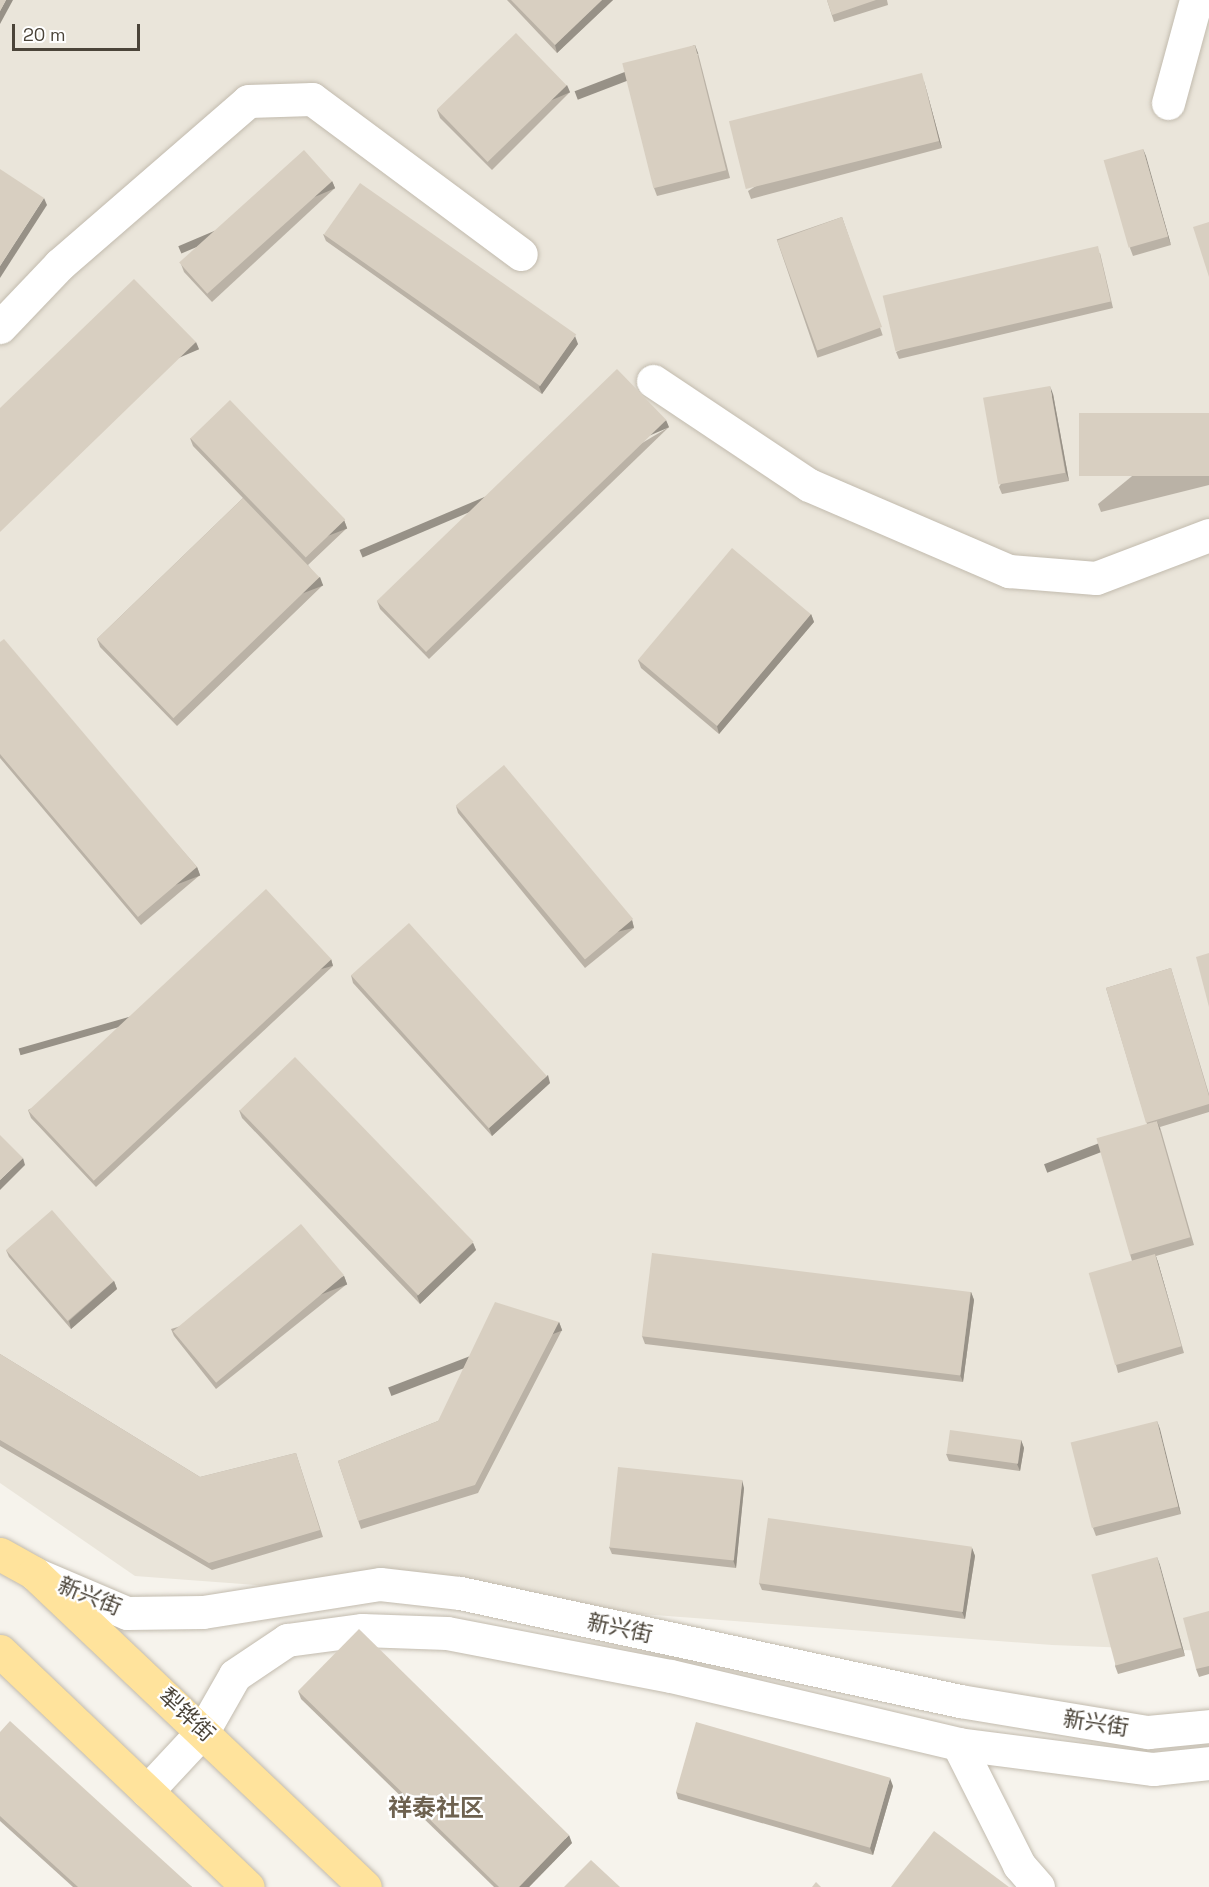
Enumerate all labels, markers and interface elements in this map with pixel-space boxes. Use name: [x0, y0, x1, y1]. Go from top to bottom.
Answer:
scale bar: [15, 12, 142, 50]
text: 20 m: [23, 23, 66, 46]
street label: 新兴街: [54, 1571, 126, 1621]
street label: 新兴街: [585, 1608, 655, 1648]
street label: 犁铧街: [154, 1683, 220, 1747]
street label: 新兴街: [1061, 1705, 1131, 1741]
district label: 祥泰社区: [388, 1794, 484, 1822]

